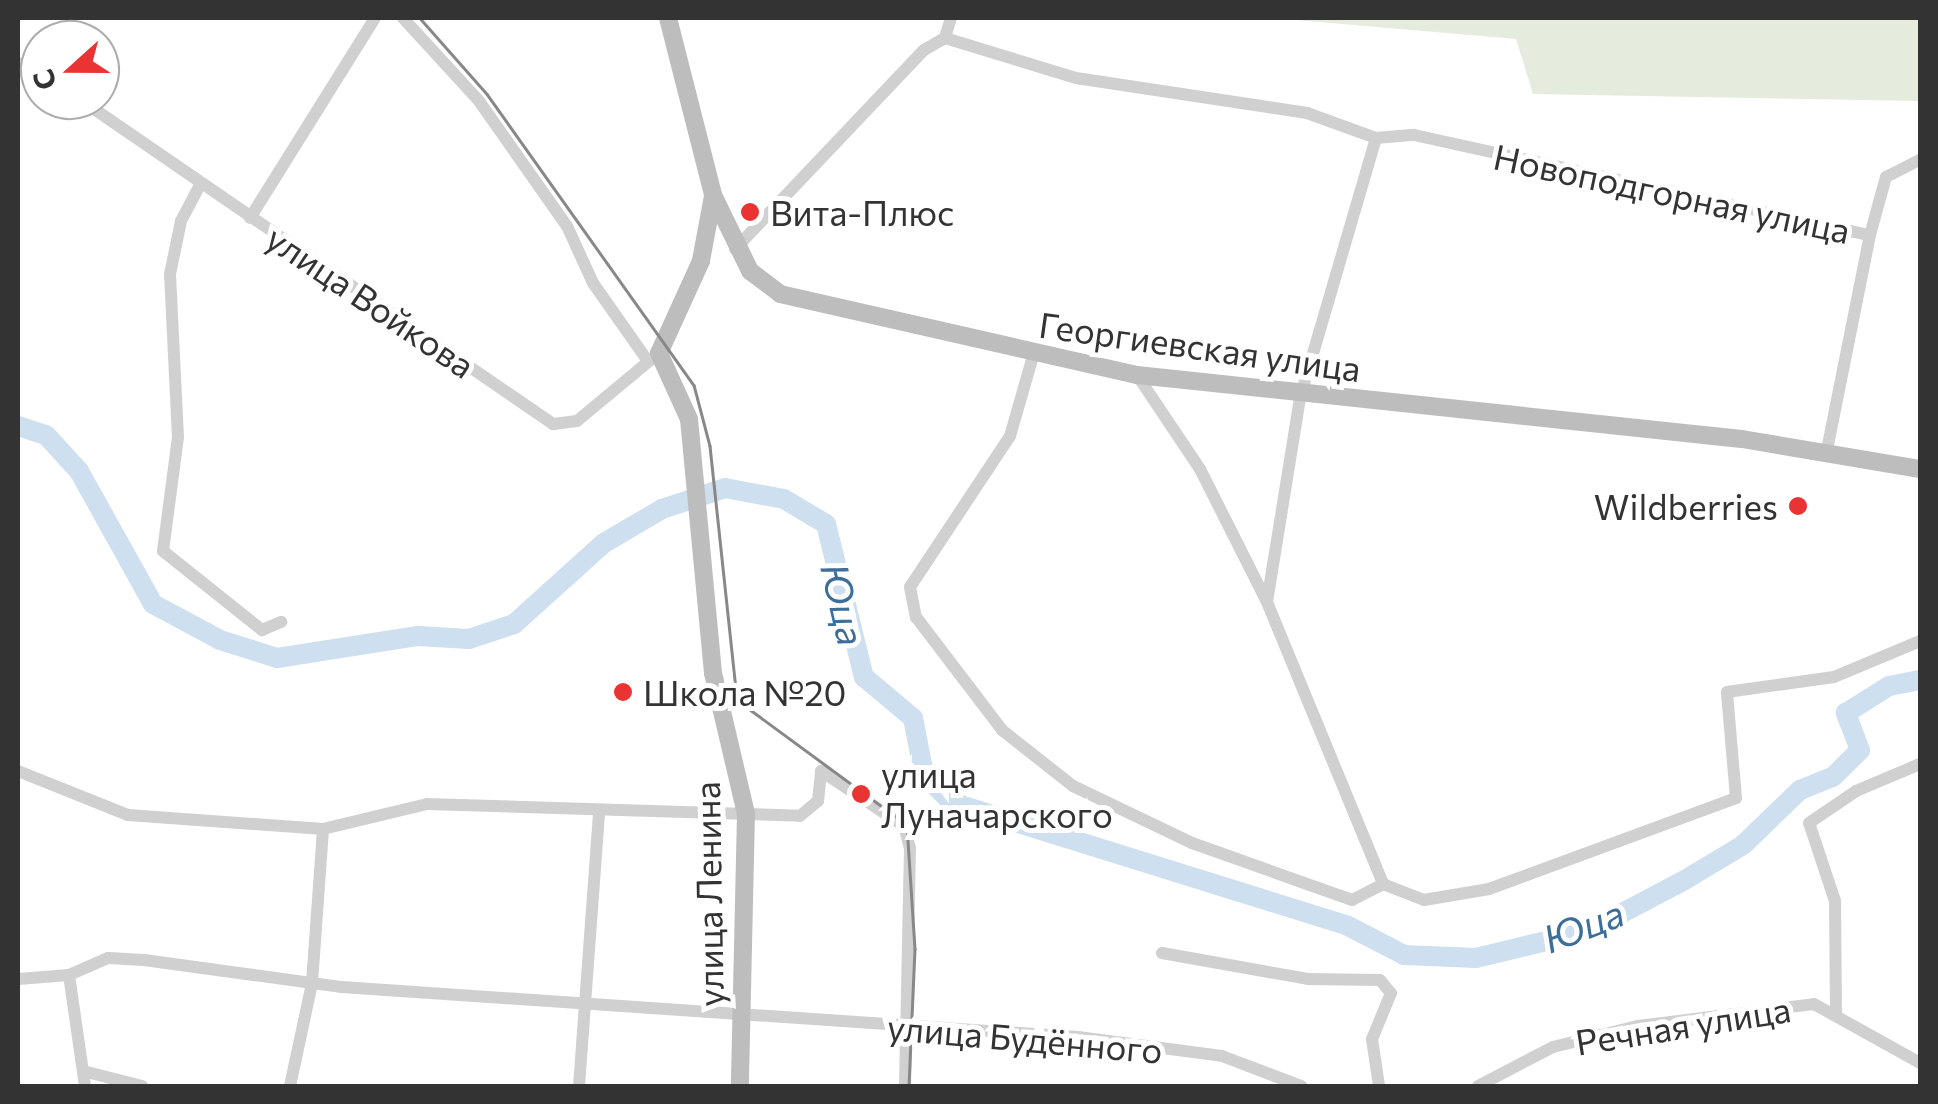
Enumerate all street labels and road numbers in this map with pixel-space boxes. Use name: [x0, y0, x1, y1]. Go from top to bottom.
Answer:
street label: Новоподгорная улица: [1490, 135, 1854, 251]
street label: улица Войкова: [259, 216, 483, 386]
street label: Георгиевская улица: [1036, 303, 1364, 389]
street label: улица Ленина: [685, 781, 731, 1007]
street label: Речная улица: [1572, 987, 1794, 1063]
street label: улица Будённого: [886, 1005, 1164, 1071]

